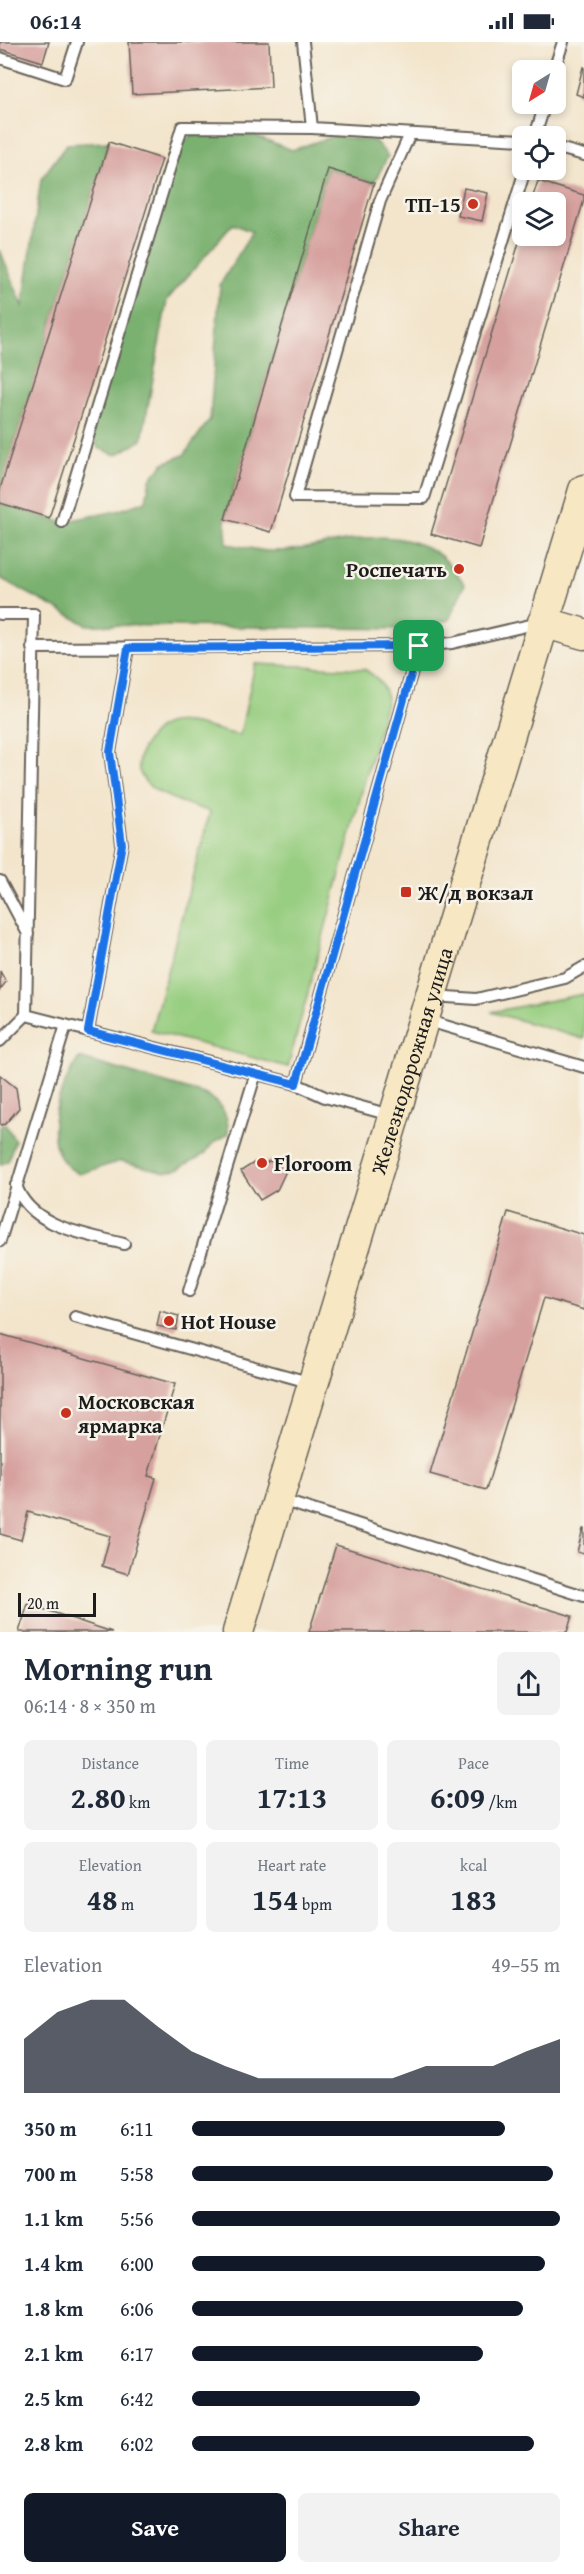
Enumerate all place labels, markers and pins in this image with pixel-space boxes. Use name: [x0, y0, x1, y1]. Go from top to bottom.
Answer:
place label: ТП-15: [405, 189, 461, 220]
marker: ТП-15: [466, 197, 480, 211]
place label: Роспечать: [346, 554, 447, 585]
marker: Роспечать: [452, 562, 466, 576]
pin: [393, 620, 444, 671]
place label: Ж/д вокзал: [417, 877, 533, 908]
marker: Ж/д вокзал: [399, 885, 413, 899]
place label: Floroom: [274, 1148, 352, 1179]
marker: Floroom: [255, 1156, 269, 1170]
place label: Hot House: [181, 1306, 276, 1337]
marker: Hot House: [162, 1314, 176, 1328]
place label: Московская ярмарка: [77, 1386, 195, 1441]
marker: Московская ярмарка: [59, 1406, 73, 1420]

